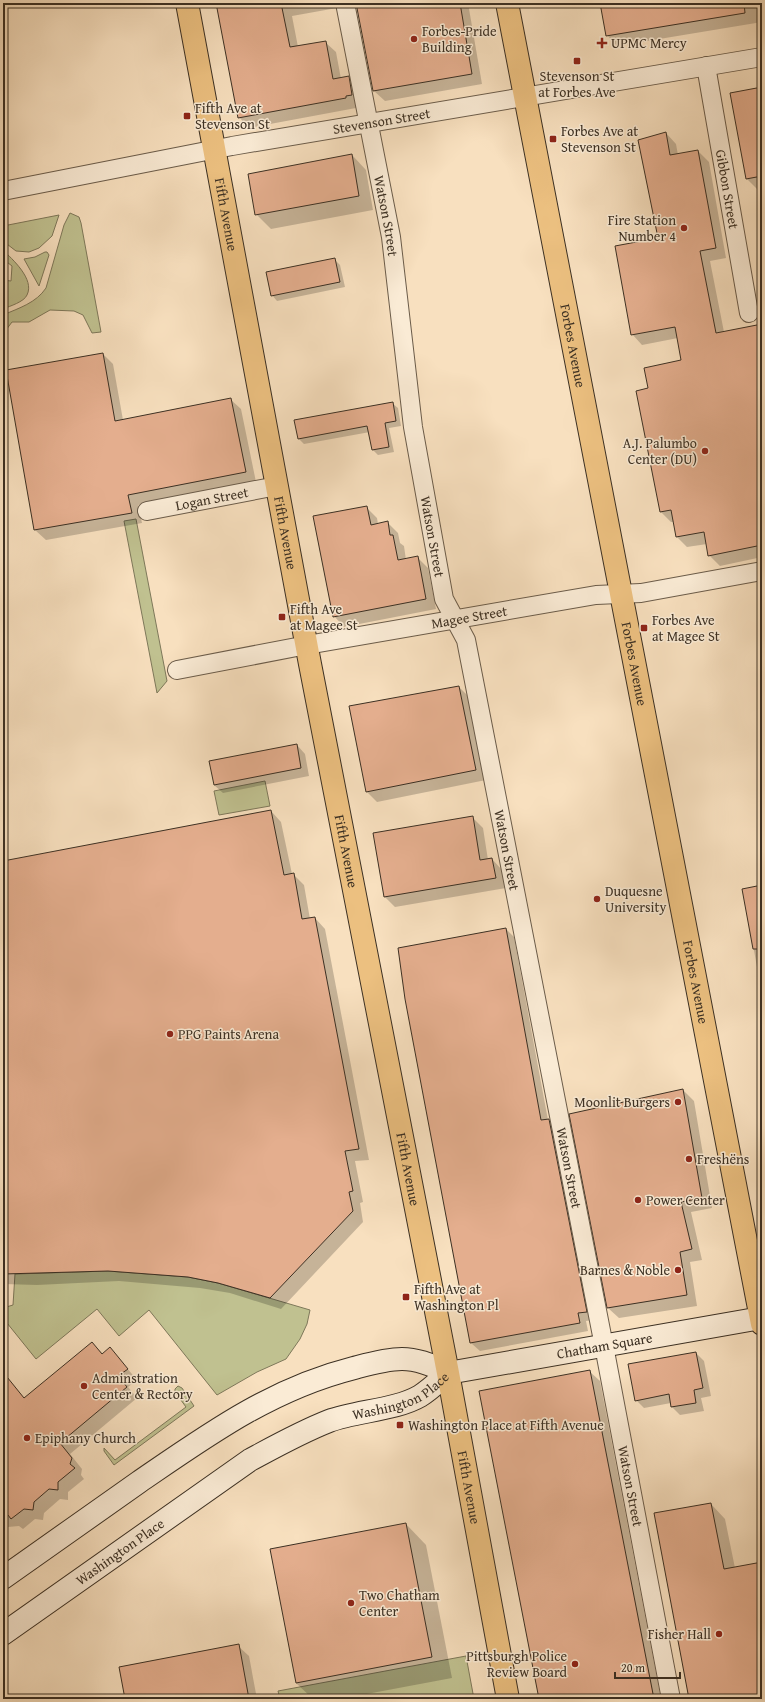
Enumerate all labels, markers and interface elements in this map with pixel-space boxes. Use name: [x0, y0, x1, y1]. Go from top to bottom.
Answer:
place label: Forbes-Pride Building: [422, 21, 497, 57]
place label: UPMC Mercy: [611, 33, 687, 53]
marker: Forbes-Pride Building: [409, 34, 419, 44]
marker: UPMC Mercy: [596, 37, 608, 49]
marker: Stevenson St at Forbes Ave: [572, 56, 582, 66]
place label: Stevenson St at Forbes Ave: [538, 66, 616, 102]
place label: Fifth Ave at Stevenson St: [195, 98, 270, 134]
street label: Stevenson Street: [331, 103, 432, 139]
marker: Fifth Ave at Stevenson St: [182, 111, 192, 121]
place label: Forbes Ave at Stevenson St: [561, 121, 638, 157]
marker: Forbes Ave at Stevenson St: [548, 134, 558, 144]
street label: Gibbon Street: [711, 148, 744, 230]
street label: Watson Street: [369, 174, 403, 258]
street label: Fifth Avenue: [210, 176, 243, 253]
place label: Fire Station Number 4: [608, 210, 676, 246]
marker: Fire Station Number 4: [679, 223, 689, 233]
street label: Forbes Avenue: [555, 302, 591, 390]
place label: A.J. Palumbo Center (DU): [623, 433, 697, 469]
marker: A.J. Palumbo Center (DU): [700, 446, 710, 456]
street label: Logan Street: [174, 482, 250, 515]
street label: Watson Street: [416, 494, 450, 579]
street label: Fifth Avenue: [269, 495, 302, 572]
place label: Fifth Ave at Magee St: [290, 599, 358, 635]
street label: Magee Street: [430, 601, 509, 633]
place label: Forbes Ave at Magee St: [652, 610, 720, 646]
marker: Fifth Ave at Magee St: [277, 612, 287, 622]
street label: Forbes Avenue: [617, 620, 652, 708]
marker: Forbes Ave at Magee St: [639, 623, 649, 633]
street label: Watson Street: [489, 808, 525, 892]
street label: Fifth Avenue: [330, 813, 363, 890]
place label: Duquesne University: [605, 881, 666, 917]
marker: Duquesne University: [592, 894, 602, 904]
street label: Forbes Avenue: [678, 938, 714, 1026]
place label: PPG Paints Arena: [178, 1024, 279, 1044]
marker: PPG Paints Arena: [165, 1029, 175, 1039]
place label: Moonlit Burgers: [574, 1092, 670, 1112]
marker: Moonlit Burgers: [673, 1097, 683, 1107]
street label: Watson Street: [552, 1126, 587, 1210]
street label: Fifth Avenue: [391, 1131, 425, 1208]
place label: Freshëns: [697, 1149, 749, 1169]
marker: Freshëns: [684, 1154, 694, 1164]
place label: Power Center: [646, 1190, 725, 1210]
marker: Power Center: [633, 1195, 643, 1205]
place label: Barnes & Noble: [580, 1260, 670, 1280]
marker: Barnes & Noble: [673, 1265, 683, 1275]
place label: Fifth Ave at Washington Pl: [414, 1279, 499, 1315]
marker: Fifth Ave at Washington Pl: [401, 1292, 411, 1302]
street label: Chatham Square: [555, 1327, 654, 1364]
street label: Washington Place: [351, 1367, 453, 1424]
place label: Adminstration Center & Rectory: [92, 1368, 193, 1404]
marker: Adminstration Center & Rectory: [79, 1381, 89, 1391]
place label: Washington Place at Fifth Avenue: [408, 1415, 604, 1435]
marker: Washington Place at Fifth Avenue: [395, 1420, 405, 1430]
place label: Epiphany Church: [35, 1428, 136, 1448]
marker: Epiphany Church: [22, 1433, 32, 1443]
street label: Watson Street: [613, 1444, 648, 1528]
street label: Fifth Avenue: [453, 1449, 486, 1526]
street label: Washington Place: [72, 1513, 169, 1590]
place label: Two Chatham Center: [359, 1585, 440, 1621]
marker: Two Chatham Center: [346, 1598, 356, 1608]
place label: Fisher Hall: [648, 1624, 711, 1644]
marker: Fisher Hall: [714, 1629, 724, 1639]
place label: Pittsburgh Police Review Board: [466, 1646, 568, 1682]
scale bar: [615, 1654, 680, 1680]
marker: Pittsburgh Police Review Board: [570, 1659, 580, 1669]
text: 20 m: [621, 1659, 645, 1676]

